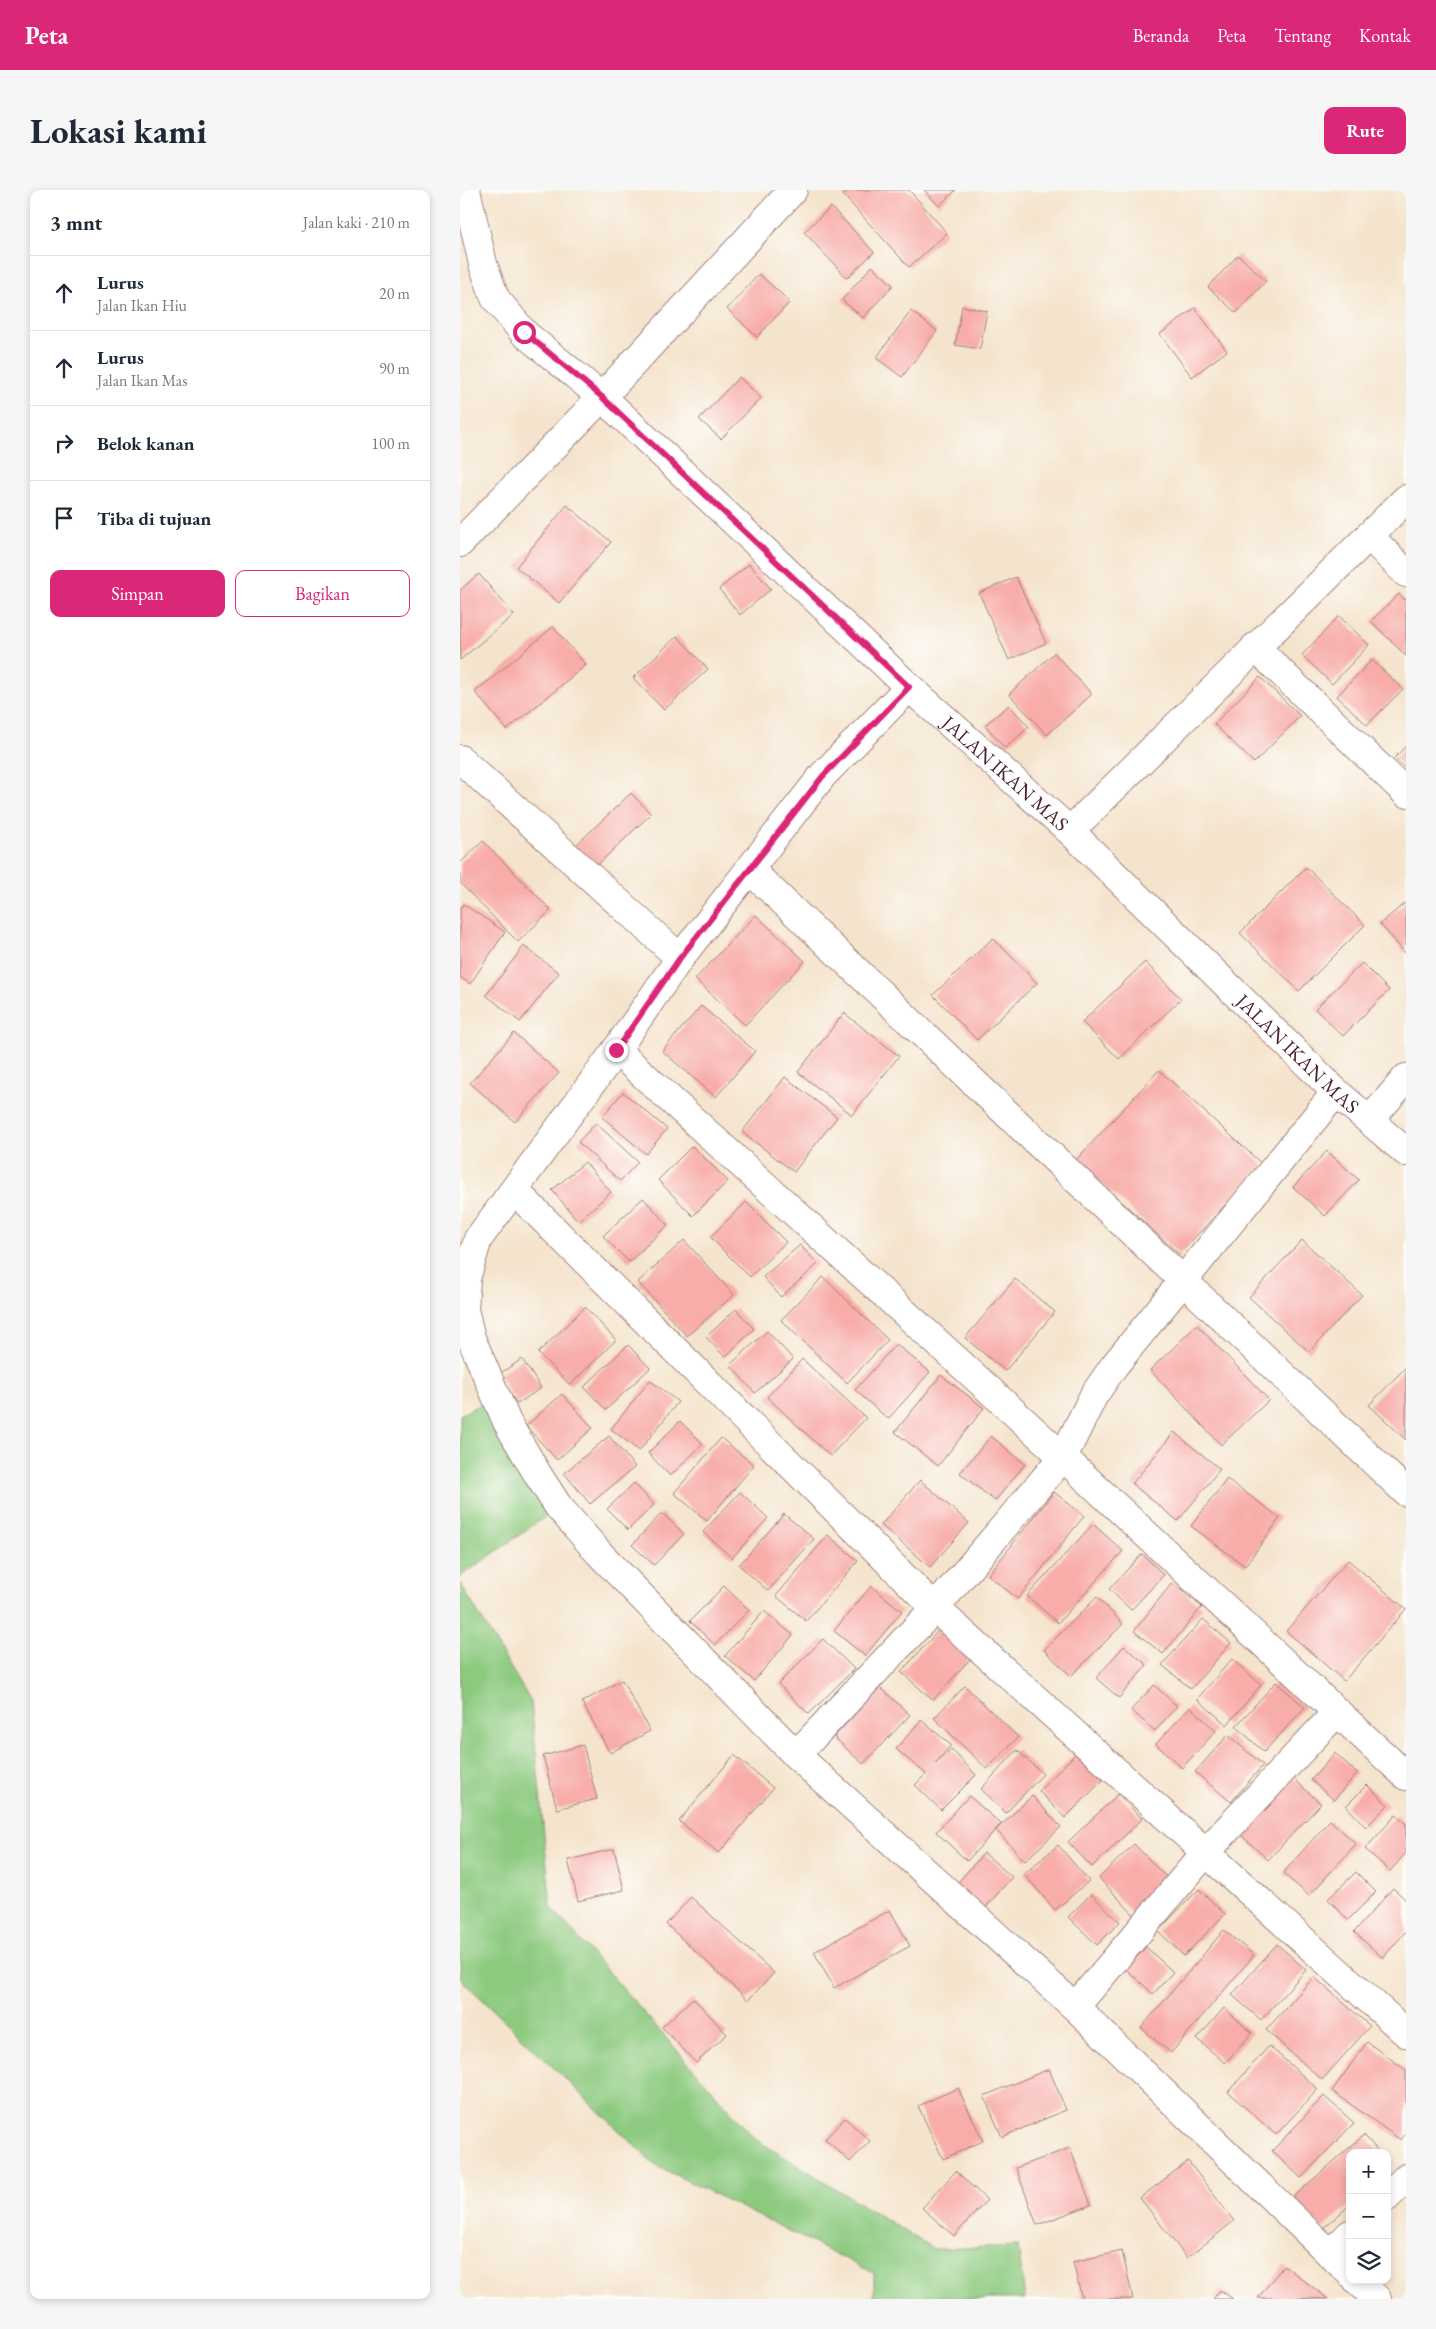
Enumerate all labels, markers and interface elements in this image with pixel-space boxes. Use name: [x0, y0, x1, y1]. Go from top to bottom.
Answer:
text: Peta: [25, 20, 68, 51]
text: Beranda: [1133, 24, 1189, 47]
text: Peta: [1217, 24, 1246, 47]
text: Tentang: [1274, 24, 1331, 47]
text: Kontak: [1359, 24, 1411, 47]
button: Rute: [1324, 107, 1406, 154]
text: Lokasi kami: [30, 108, 207, 153]
text: 3 mnt: [50, 209, 102, 236]
text: Jalan kaki · 210 m: [303, 212, 410, 233]
text: Lurus: [97, 270, 144, 295]
icon: ahead: [50, 279, 78, 307]
text: 20 m: [379, 283, 410, 304]
text: Jalan Ikan Hiu: [97, 295, 187, 316]
route start: [513, 321, 536, 344]
text: Lurus: [97, 345, 144, 370]
icon: ahead: [50, 354, 78, 382]
text: 90 m: [379, 358, 410, 379]
text: Jalan Ikan Mas: [97, 370, 187, 391]
icon: right: [50, 429, 78, 457]
text: Belok kanan: [97, 431, 195, 456]
text: 100 m: [371, 433, 410, 454]
icon: arrive: [50, 504, 78, 532]
text: Tiba di tujuan: [97, 506, 211, 531]
button: Simpan: [50, 570, 225, 617]
button: Bagikan: [235, 570, 410, 617]
street label: JALAN IKAN MAS: [935, 708, 1074, 837]
street label: JALAN IKAN MAS: [1229, 987, 1364, 1119]
route end: [605, 1039, 628, 1062]
map controls: [1346, 2149, 1391, 2284]
button: +: [1346, 2149, 1391, 2194]
button: −: [1346, 2194, 1391, 2239]
button: layers: [1346, 2239, 1391, 2284]

